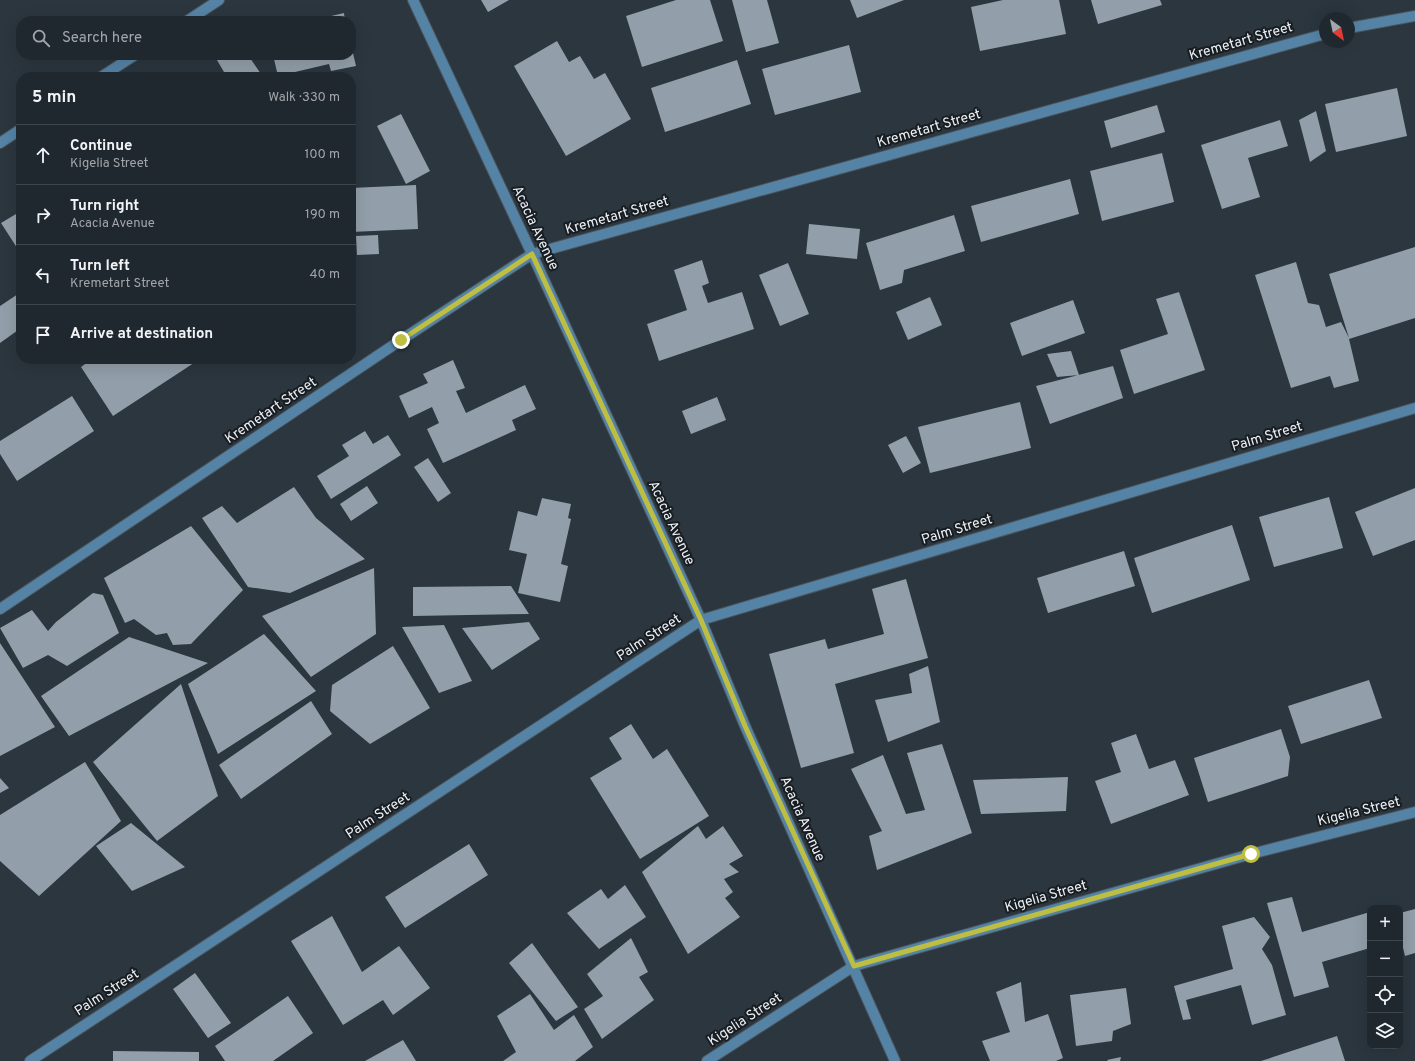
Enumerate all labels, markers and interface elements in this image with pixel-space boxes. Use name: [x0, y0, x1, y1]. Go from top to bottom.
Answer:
north arrow: [1319, 12, 1355, 48]
search box: [16, 16, 356, 60]
street label: Kremetart Street: [1187, 19, 1295, 65]
icon: search: [30, 27, 52, 49]
text: Search here: [62, 29, 142, 48]
text: 5 min: [32, 87, 76, 109]
text: Walk · 330 m: [268, 90, 340, 106]
street label: Kremetart Street: [875, 106, 983, 152]
text: Continue: [70, 137, 132, 156]
icon: ahead: [32, 144, 54, 166]
text: 100 m: [304, 147, 340, 163]
text: Kigelia Street: [70, 156, 149, 172]
street label: Acacia Avenue: [508, 183, 562, 273]
street label: Kremetart Street: [563, 193, 671, 239]
text: Turn right: [70, 197, 139, 216]
icon: right: [32, 204, 54, 226]
text: 190 m: [305, 207, 340, 223]
text: Acacia Avenue: [70, 216, 155, 232]
text: Turn left: [70, 257, 130, 276]
icon: left: [32, 264, 54, 286]
text: 40 m: [310, 267, 340, 283]
text: Kremetart Street: [70, 276, 169, 292]
icon: arrive: [32, 324, 54, 346]
text: Arrive at destination: [70, 325, 213, 344]
route end: [392, 331, 410, 349]
street label: Kremetart Street: [222, 374, 320, 448]
street label: Palm Street: [1229, 418, 1305, 456]
street label: Acacia Avenue: [644, 478, 698, 568]
street label: Palm Street: [919, 511, 995, 549]
street label: Palm Street: [614, 611, 684, 665]
street label: Acacia Avenue: [776, 774, 828, 864]
street label: Palm Street: [343, 789, 413, 843]
street label: Kigelia Street: [1316, 794, 1402, 830]
route start: [1242, 845, 1260, 863]
street label: Kigelia Street: [1003, 877, 1089, 917]
map controls: [1367, 905, 1403, 1049]
button: +: [1367, 905, 1403, 941]
button: −: [1367, 941, 1403, 977]
street label: Palm Street: [72, 966, 142, 1020]
button: locate: [1367, 977, 1403, 1013]
street label: Kigelia Street: [705, 990, 785, 1050]
button: layers: [1367, 1013, 1403, 1049]

